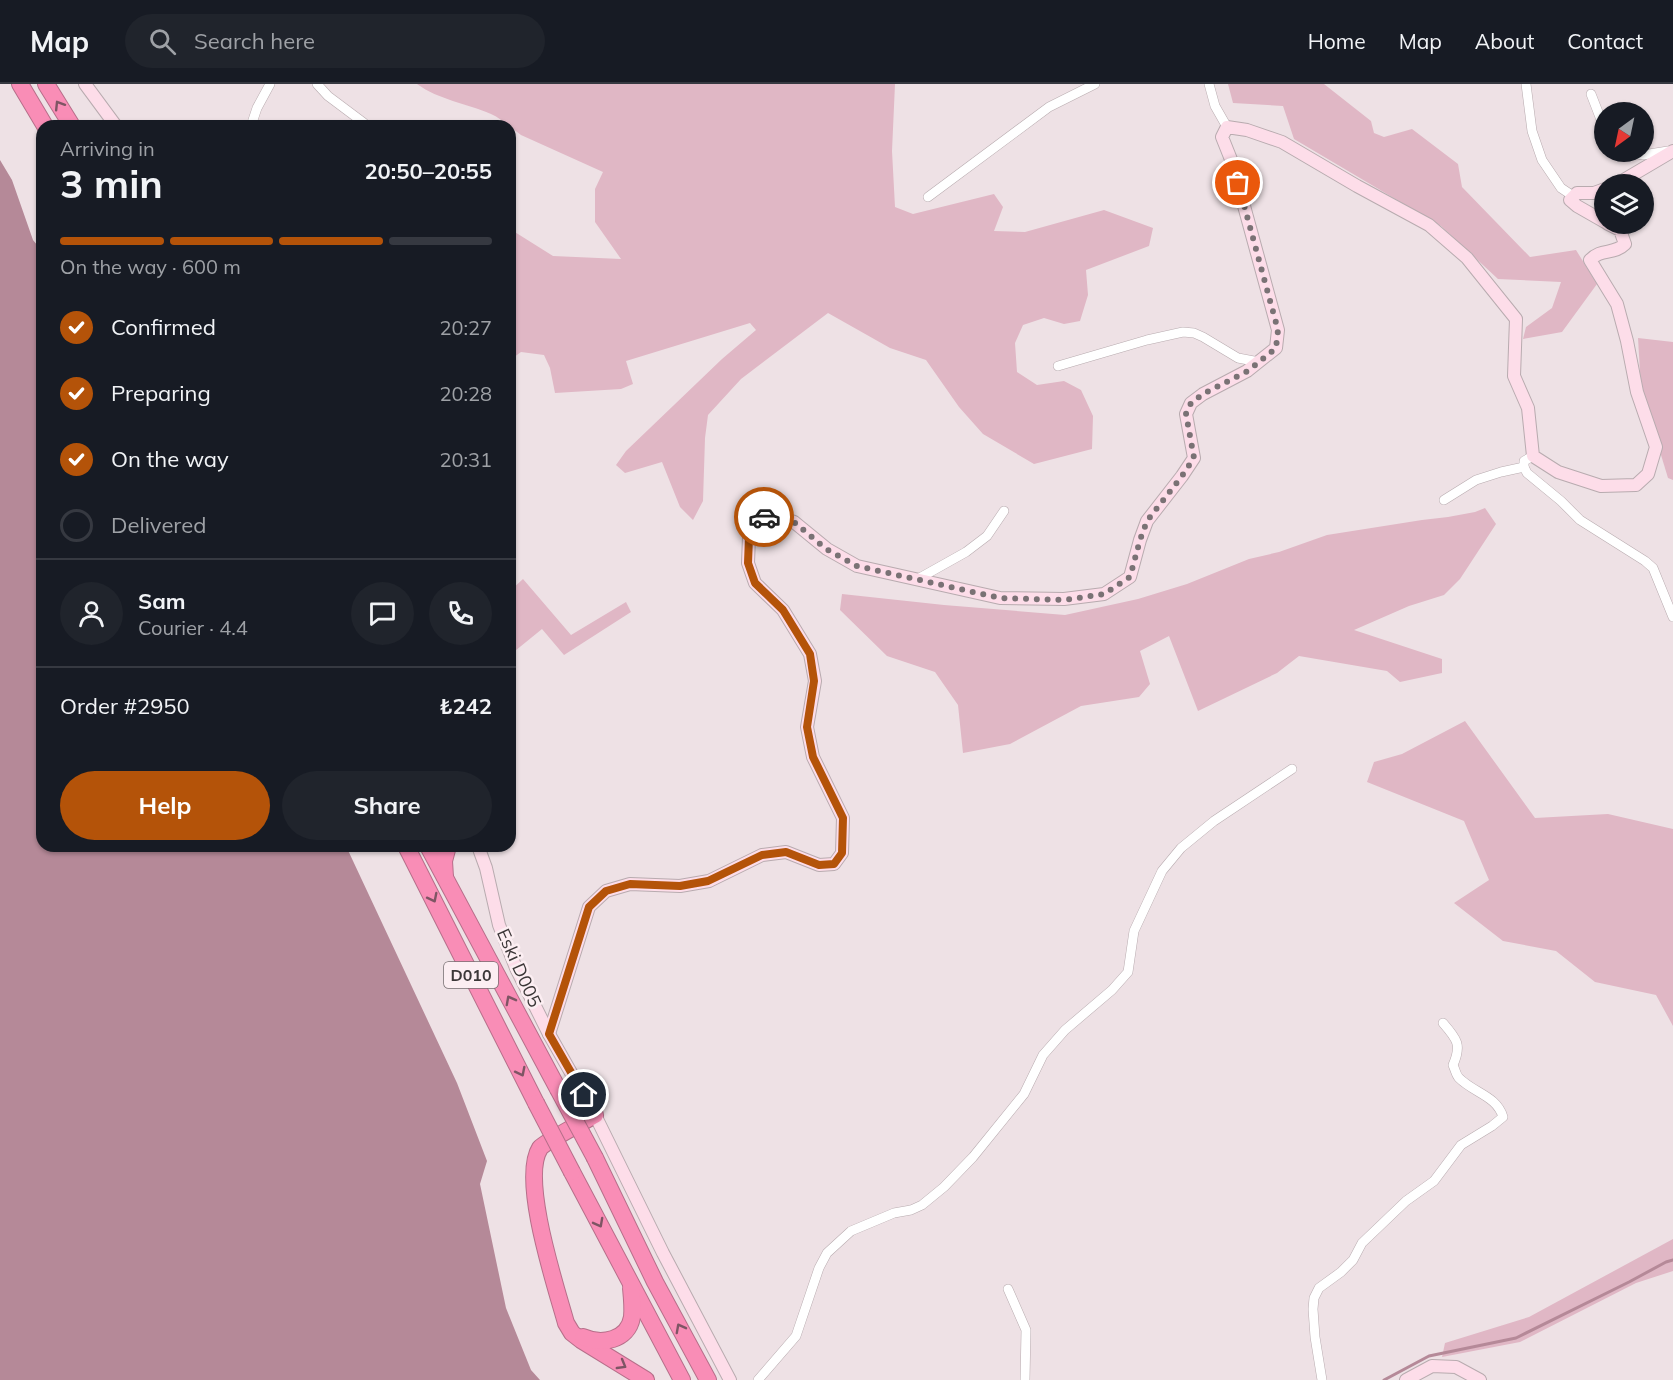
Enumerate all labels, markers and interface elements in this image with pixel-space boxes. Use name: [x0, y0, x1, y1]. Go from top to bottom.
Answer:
search box: [125, 14, 545, 68]
text: Map: [30, 24, 89, 59]
icon: search: [146, 25, 179, 58]
text: Search here: [194, 27, 315, 55]
text: Home: [1308, 28, 1366, 54]
text: Map: [1399, 28, 1442, 54]
text: About: [1475, 28, 1534, 54]
text: Contact: [1567, 28, 1643, 54]
one-way arrow: [55, 101, 67, 111]
north arrow: [1594, 102, 1654, 162]
map controls: [1594, 102, 1654, 234]
text: Arriving in: [60, 136, 155, 161]
text: 20:50–20:55: [364, 157, 492, 185]
pin: [1212, 157, 1263, 208]
text: 3 min: [60, 159, 163, 208]
icon: bag: [1221, 166, 1254, 199]
button: layers: [1594, 174, 1654, 234]
text: On the way · 600 m: [60, 254, 241, 279]
icon: check: [60, 311, 93, 344]
text: Confirmed: [111, 313, 216, 341]
text: 20:27: [439, 315, 492, 340]
icon: check: [60, 377, 93, 410]
text: Preparing: [111, 379, 211, 407]
text: 20:28: [439, 381, 492, 406]
icon: check: [60, 443, 93, 476]
text: On the way: [111, 445, 229, 473]
text: 20:31: [439, 447, 492, 472]
courier: [734, 487, 794, 547]
icon: car: [748, 501, 781, 534]
text: Delivered: [111, 511, 206, 539]
button: person: [60, 582, 123, 645]
button: chat: [351, 582, 414, 645]
button: phone: [429, 582, 492, 645]
text: Sam: [138, 587, 186, 615]
text: Courier · 4.4: [138, 615, 248, 640]
text: Order #2950: [60, 692, 190, 720]
text: ₺242: [439, 692, 492, 720]
button: Help: [60, 771, 270, 840]
button: Share: [282, 771, 492, 840]
one-way arrow: [426, 892, 437, 903]
street label: Eski D005: [492, 925, 547, 1011]
road number: D010: [444, 962, 498, 988]
one-way arrow: [506, 996, 517, 1006]
one-way arrow: [513, 1066, 525, 1077]
pin: [558, 1069, 609, 1120]
icon: home: [567, 1078, 600, 1111]
one-way arrow: [592, 1217, 603, 1227]
one-way arrow: [676, 1324, 687, 1335]
one-way arrow: [616, 1357, 626, 1369]

